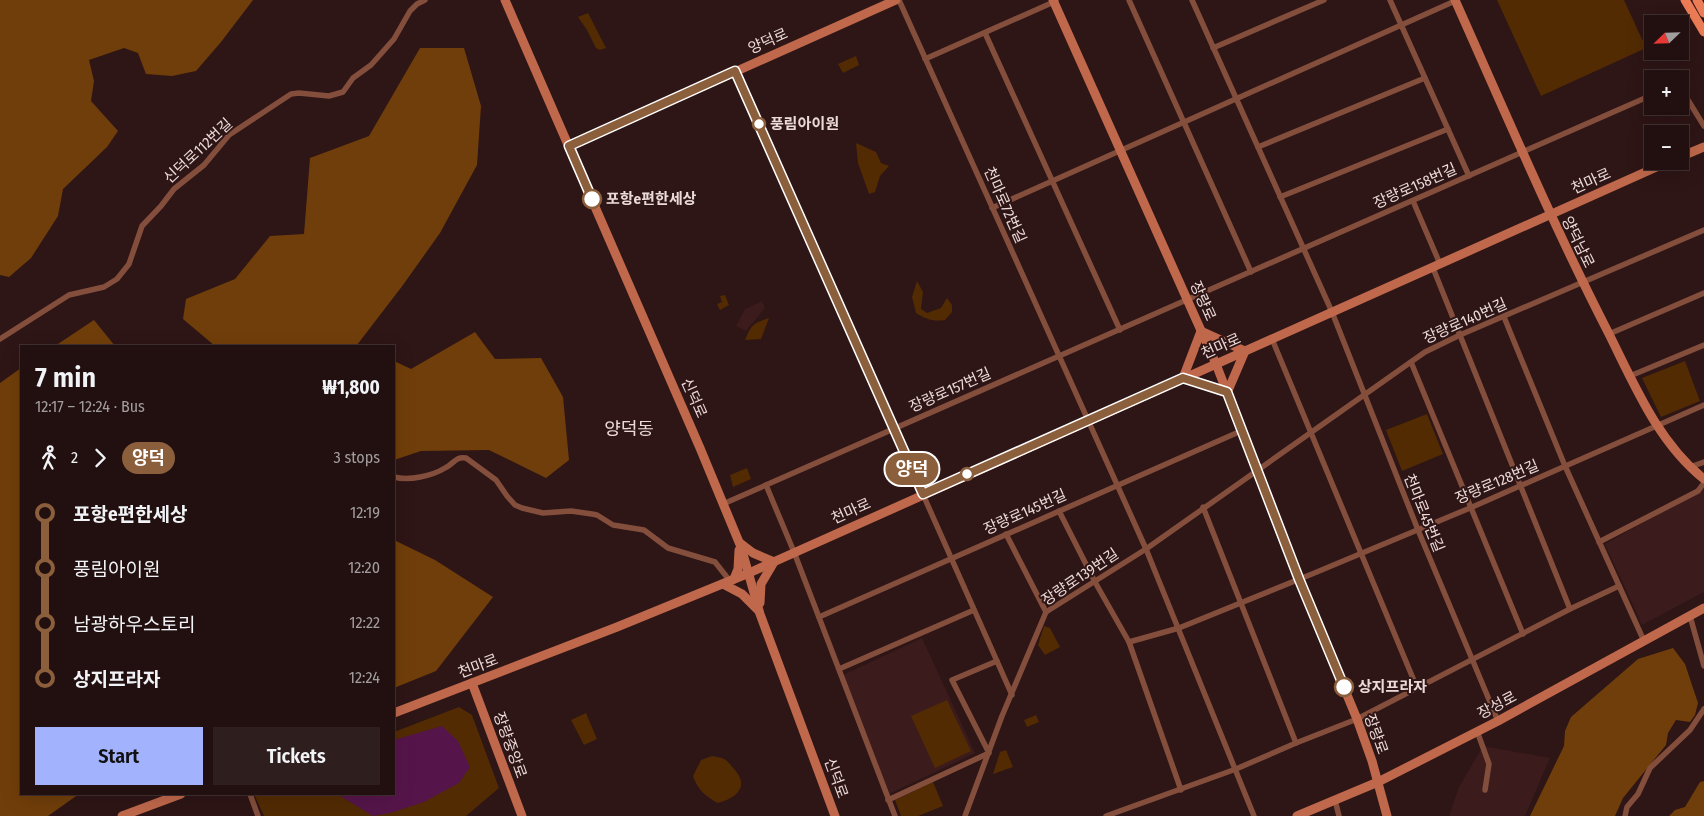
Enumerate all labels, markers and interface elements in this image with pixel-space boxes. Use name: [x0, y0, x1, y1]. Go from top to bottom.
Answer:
north arrow: [1644, 15, 1689, 60]
map controls: [1644, 15, 1689, 170]
street label: 양덕로: [745, 24, 791, 58]
button: +: [1644, 70, 1689, 115]
street label: 신덕로112번길: [160, 115, 236, 187]
place label: 풍림아이원: [770, 115, 839, 133]
marker: 풍림아이원: [752, 117, 766, 131]
button: −: [1644, 125, 1689, 170]
street label: 장량로158번길: [1371, 160, 1459, 212]
street label: 천마로72번길: [980, 164, 1030, 246]
street label: 천마로: [1568, 164, 1614, 198]
marker: 포항e편한세상: [582, 189, 602, 209]
place label: 포항e편한세상: [606, 190, 697, 208]
street label: 양덕남로: [1558, 213, 1598, 271]
street label: 장량로: [1186, 278, 1220, 324]
street label: 장량로140번길: [1420, 294, 1510, 348]
street label: 천마로: [1198, 329, 1244, 363]
text: 7 min: [35, 361, 96, 394]
street label: 장량로157번길: [906, 364, 994, 416]
street label: 신덕로: [677, 375, 711, 421]
text: ₩1,800: [322, 376, 380, 399]
text: 12:17 – 12:24 · Bus: [35, 397, 145, 416]
district label: 양덕동: [604, 418, 654, 440]
icon: walk: [35, 444, 63, 472]
icon: forward: [86, 444, 114, 472]
text: 양덕: [132, 447, 165, 469]
text: 2: [71, 448, 78, 467]
text: 3 stops: [333, 448, 380, 467]
line badge: 양덕: [890, 453, 934, 485]
street label: 장량로128번길: [1453, 456, 1541, 508]
text: 양덕: [895, 458, 929, 480]
unlabelled marker: [960, 467, 974, 481]
street label: 천마로45번길: [1400, 471, 1448, 555]
street label: 장량로145번길: [981, 486, 1069, 538]
street label: 천마로: [828, 494, 874, 528]
text: 포항e편한세상: [73, 503, 188, 526]
text: 12:19: [350, 503, 380, 522]
street label: 장량로139번길: [1038, 545, 1122, 609]
text: 풍림아이원: [73, 558, 160, 581]
text: 12:20: [348, 558, 380, 577]
text: 남광하우스토리: [73, 613, 195, 636]
text: 12:22: [349, 613, 380, 632]
street label: 천마로: [455, 650, 501, 682]
text: 상지프라자: [73, 668, 160, 691]
text: 12:24: [349, 668, 380, 687]
marker: 상지프라자: [1334, 677, 1354, 697]
place label: 상지프라자: [1358, 678, 1427, 696]
street label: 장성로: [1474, 687, 1520, 723]
street label: 장량중앙로: [490, 709, 530, 781]
street label: 장량로: [1360, 711, 1392, 757]
button: Start: [35, 727, 203, 785]
button: Tickets: [213, 727, 380, 785]
street label: 신덕로: [820, 755, 852, 801]

